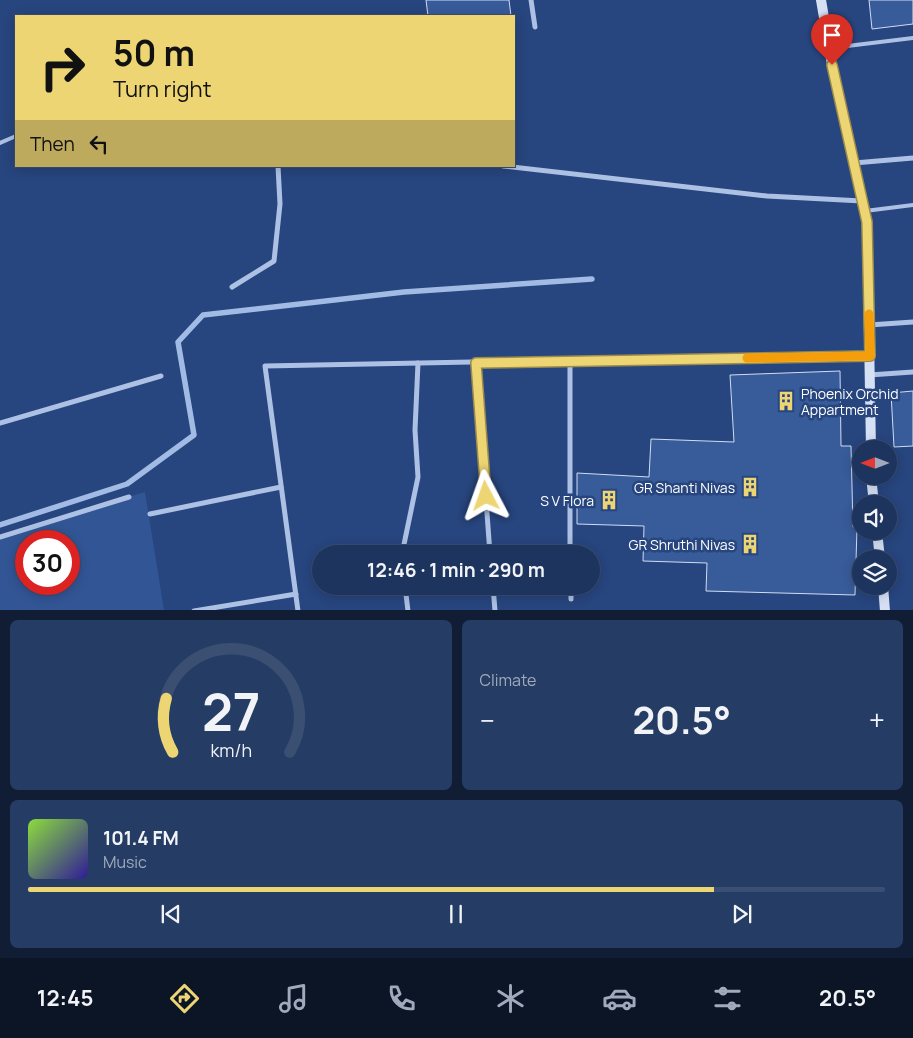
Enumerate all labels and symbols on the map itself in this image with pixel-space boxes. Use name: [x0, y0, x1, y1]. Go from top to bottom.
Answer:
pin: [811, 14, 853, 65]
place label: Phoenix Orchid Appartment: [801, 384, 898, 419]
building icon: Phoenix Orchid Appartment: [775, 390, 797, 412]
north arrow: [852, 440, 898, 485]
position arrow: [459, 469, 511, 521]
building icon: GR Shanti Nivas: [739, 476, 761, 498]
place label: GR Shanti Nivas: [634, 478, 735, 497]
building icon: S V Flora: [598, 489, 620, 511]
place label: S V Flora: [540, 491, 594, 510]
speed limit sign: 30: [15, 530, 80, 595]
building icon: GR Shruthi Nivas: [739, 533, 761, 555]
place label: GR Shruthi Nivas: [629, 535, 735, 554]

